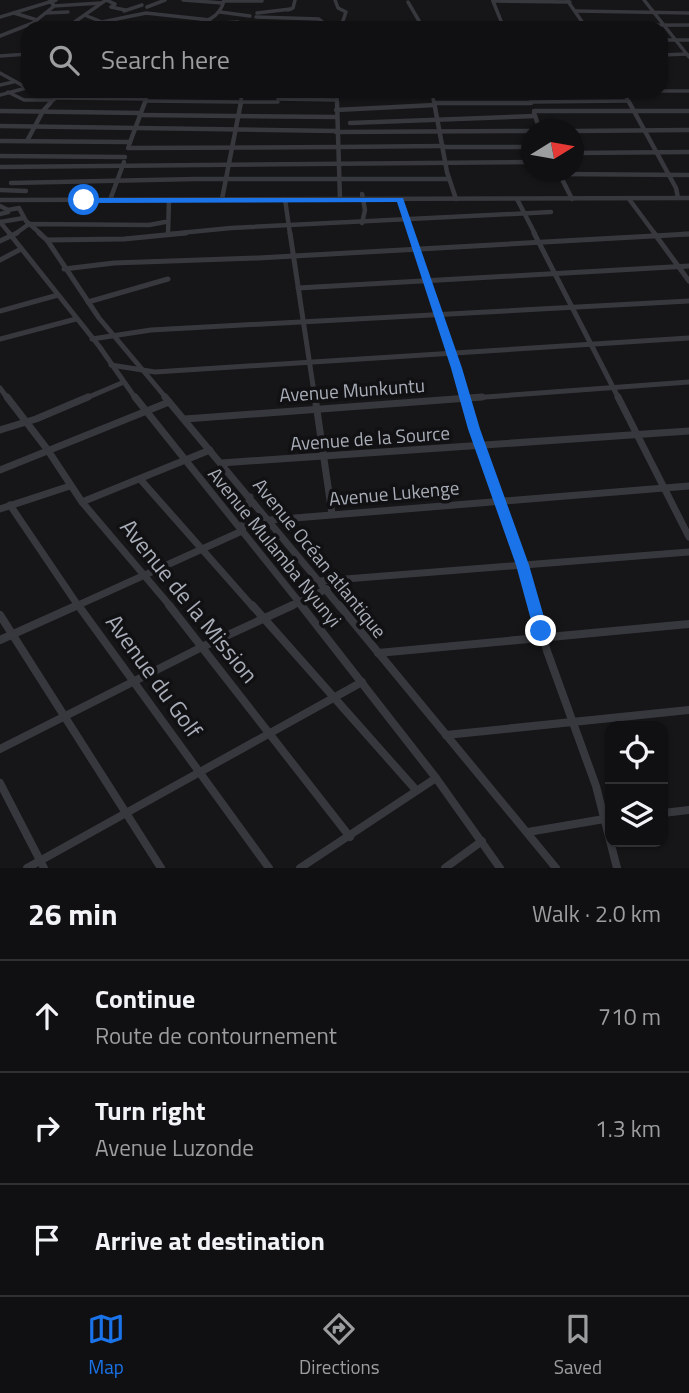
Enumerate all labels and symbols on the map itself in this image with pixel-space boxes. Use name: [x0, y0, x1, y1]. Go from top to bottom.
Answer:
north arrow: [521, 119, 584, 182]
route start: [68, 184, 99, 215]
street label: Avenue Munkuntu: [278, 370, 426, 409]
street label: Avenue de la Source: [289, 417, 451, 458]
street label: Avenue Mulamba Nyunyi: [202, 460, 349, 633]
street label: Avenue Océan atlantique: [247, 471, 394, 644]
street label: Avenue Lukenge: [328, 472, 460, 513]
street label: Avenue de la Mission: [112, 511, 267, 691]
street label: Avenue du Golf: [97, 606, 212, 745]
route end: [525, 615, 556, 646]

